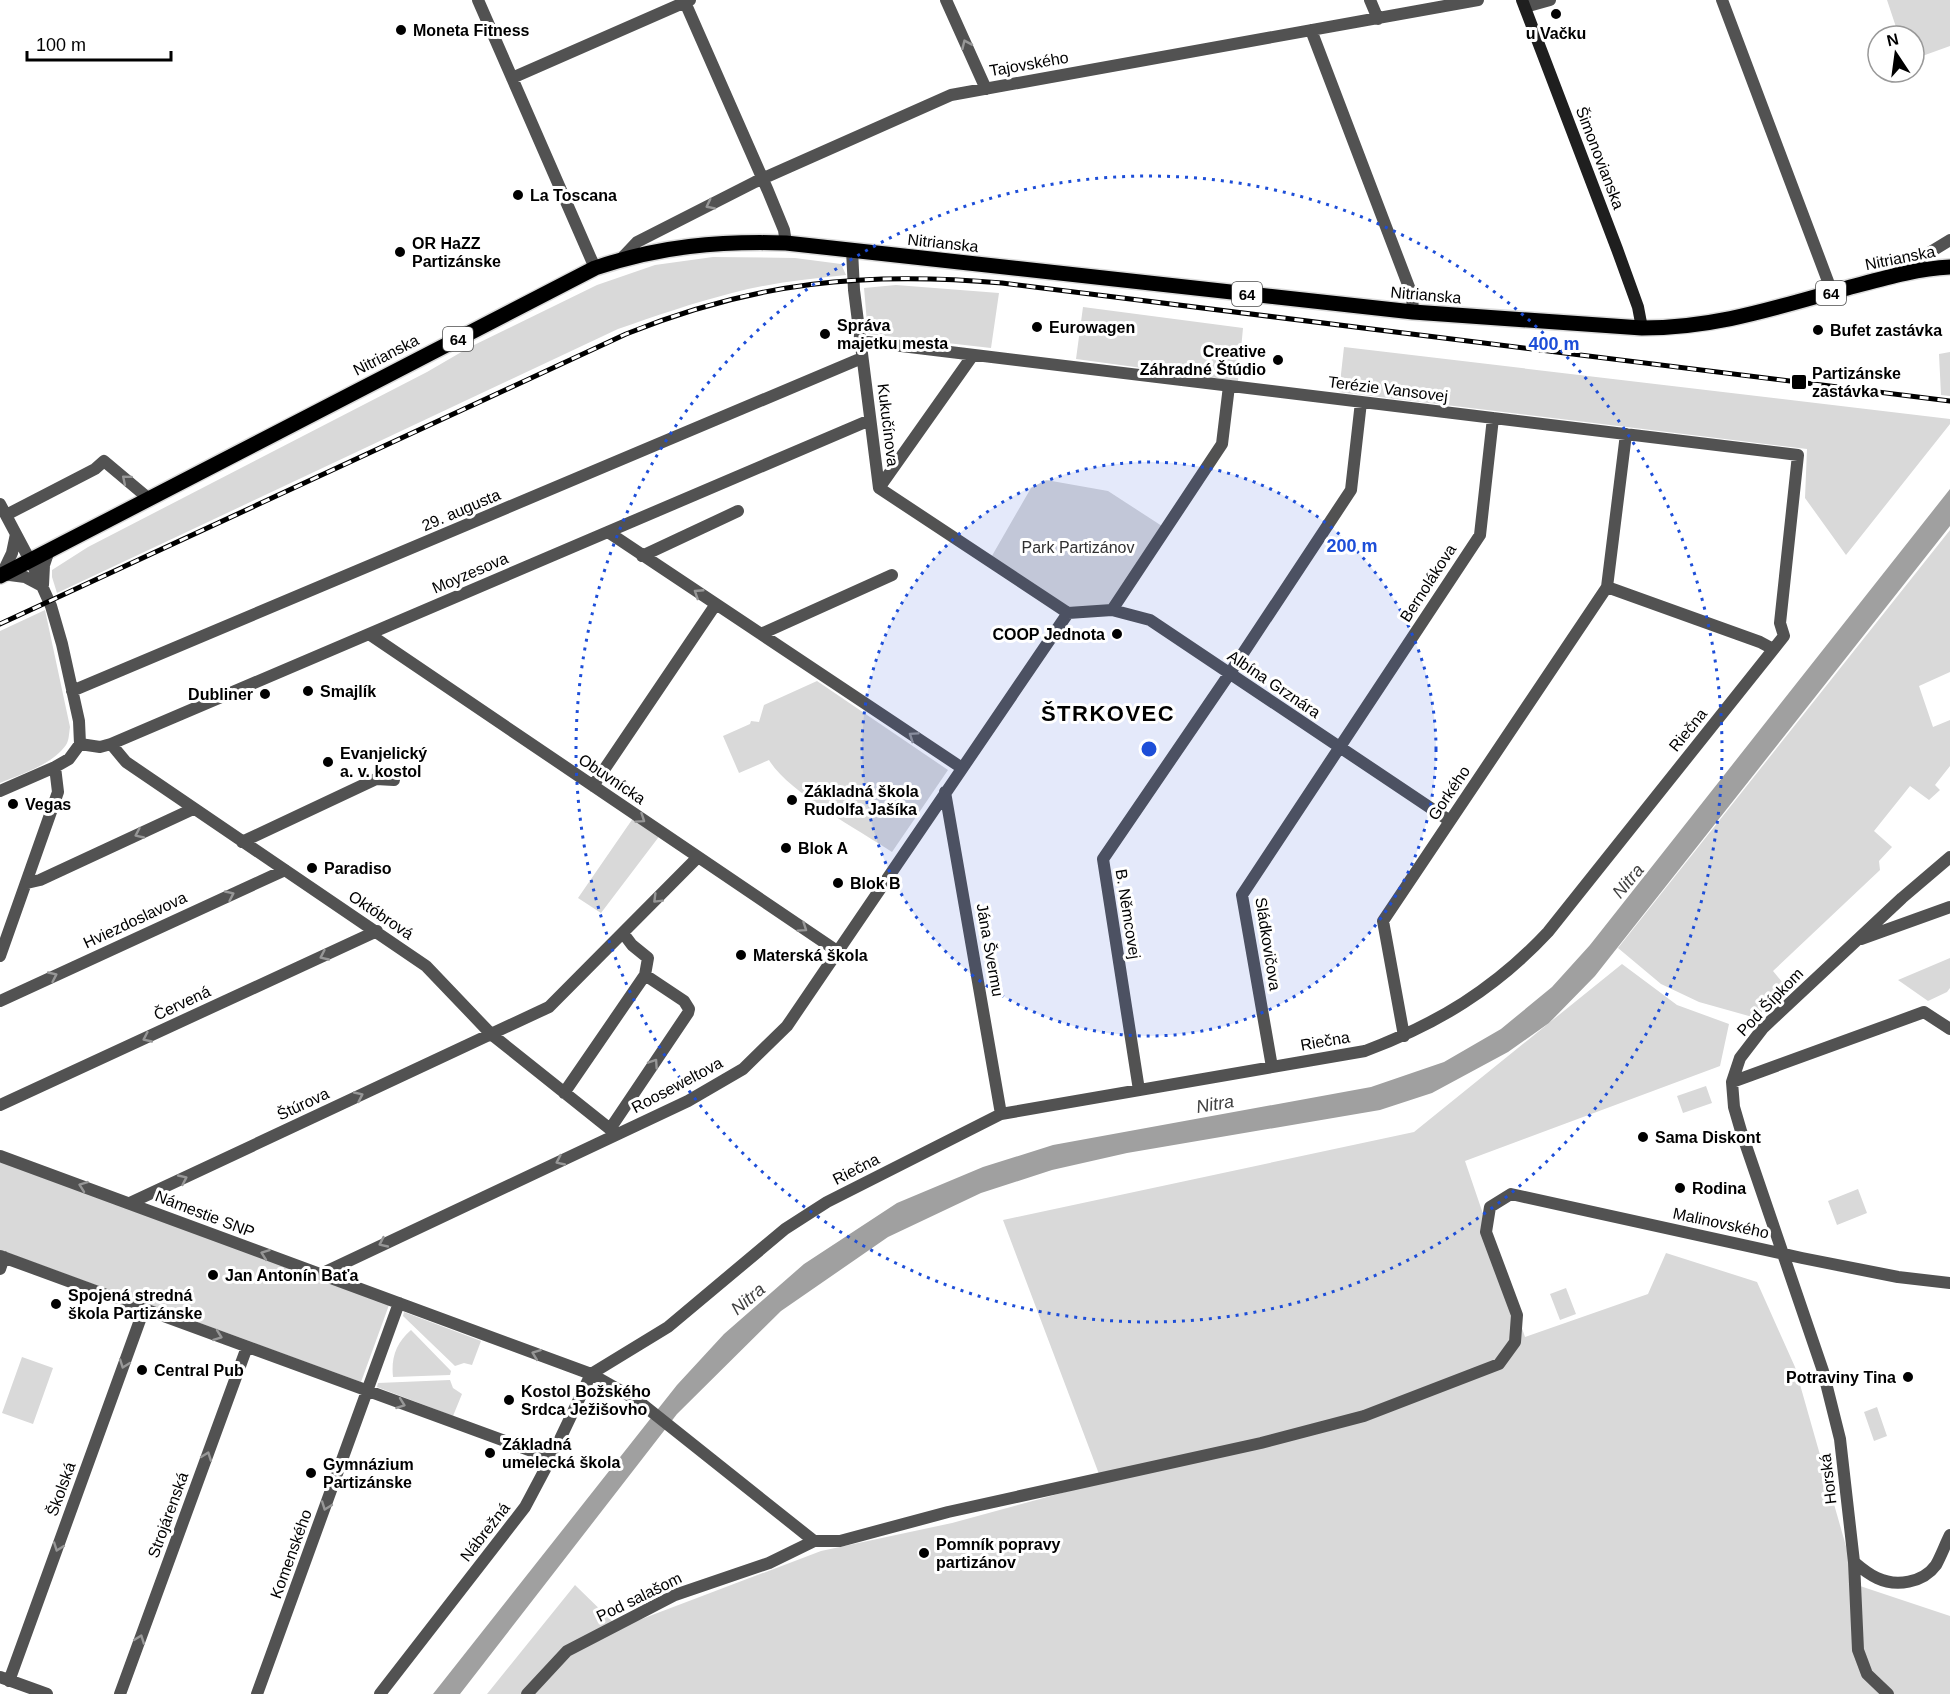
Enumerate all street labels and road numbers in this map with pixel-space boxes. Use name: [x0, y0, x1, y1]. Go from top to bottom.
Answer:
street label: Tajovského: [988, 49, 1070, 79]
street label: Šimonovianska: [1573, 104, 1628, 212]
street label: Nitrianska: [907, 231, 979, 255]
street label: Nitrianska: [1863, 243, 1937, 273]
road number: 64: [1816, 281, 1846, 305]
road number: 64: [1232, 282, 1262, 306]
street label: Nitrianska: [1390, 283, 1462, 307]
road number: 64: [443, 327, 473, 351]
street label: Nitrianska: [350, 331, 422, 379]
street label: Terézie Vansovej: [1327, 373, 1449, 405]
street label: Kukučínova: [874, 382, 902, 468]
street label: 29. augusta: [419, 486, 503, 534]
street label: Bernolákova: [1397, 541, 1459, 625]
street label: Moyzesova: [429, 549, 511, 597]
street label: Albína Grznára: [1225, 647, 1323, 721]
street label: Riečna: [1666, 705, 1710, 755]
street label: Obuvnícka: [576, 751, 649, 807]
street label: Gorkého: [1425, 763, 1473, 823]
street label: B. Němcovej: [1113, 868, 1143, 960]
street label: Októbrová: [346, 887, 416, 943]
street label: Hviezdoslavova: [81, 889, 189, 951]
street label: Sládkovičova: [1252, 896, 1284, 992]
street label: Jána Švermu: [973, 902, 1008, 998]
street label: Pod Šípkom: [1733, 964, 1806, 1039]
street label: Červená: [151, 982, 213, 1023]
street label: Riečna: [1299, 1028, 1351, 1054]
street label: Rooseweltova: [629, 1054, 725, 1116]
street label: Štúrova: [274, 1084, 332, 1123]
street label: Riečna: [830, 1150, 882, 1188]
street label: Námestie SNP: [153, 1187, 257, 1241]
street label: Malinovského: [1671, 1205, 1771, 1242]
street label: Horská: [1816, 1453, 1840, 1505]
street label: Školská: [42, 1459, 79, 1518]
street label: Strojárenská: [145, 1470, 191, 1560]
street label: Nábrežná: [457, 1499, 513, 1565]
street label: Komenského: [267, 1507, 315, 1601]
street label: Pod salašom: [594, 1569, 684, 1625]

